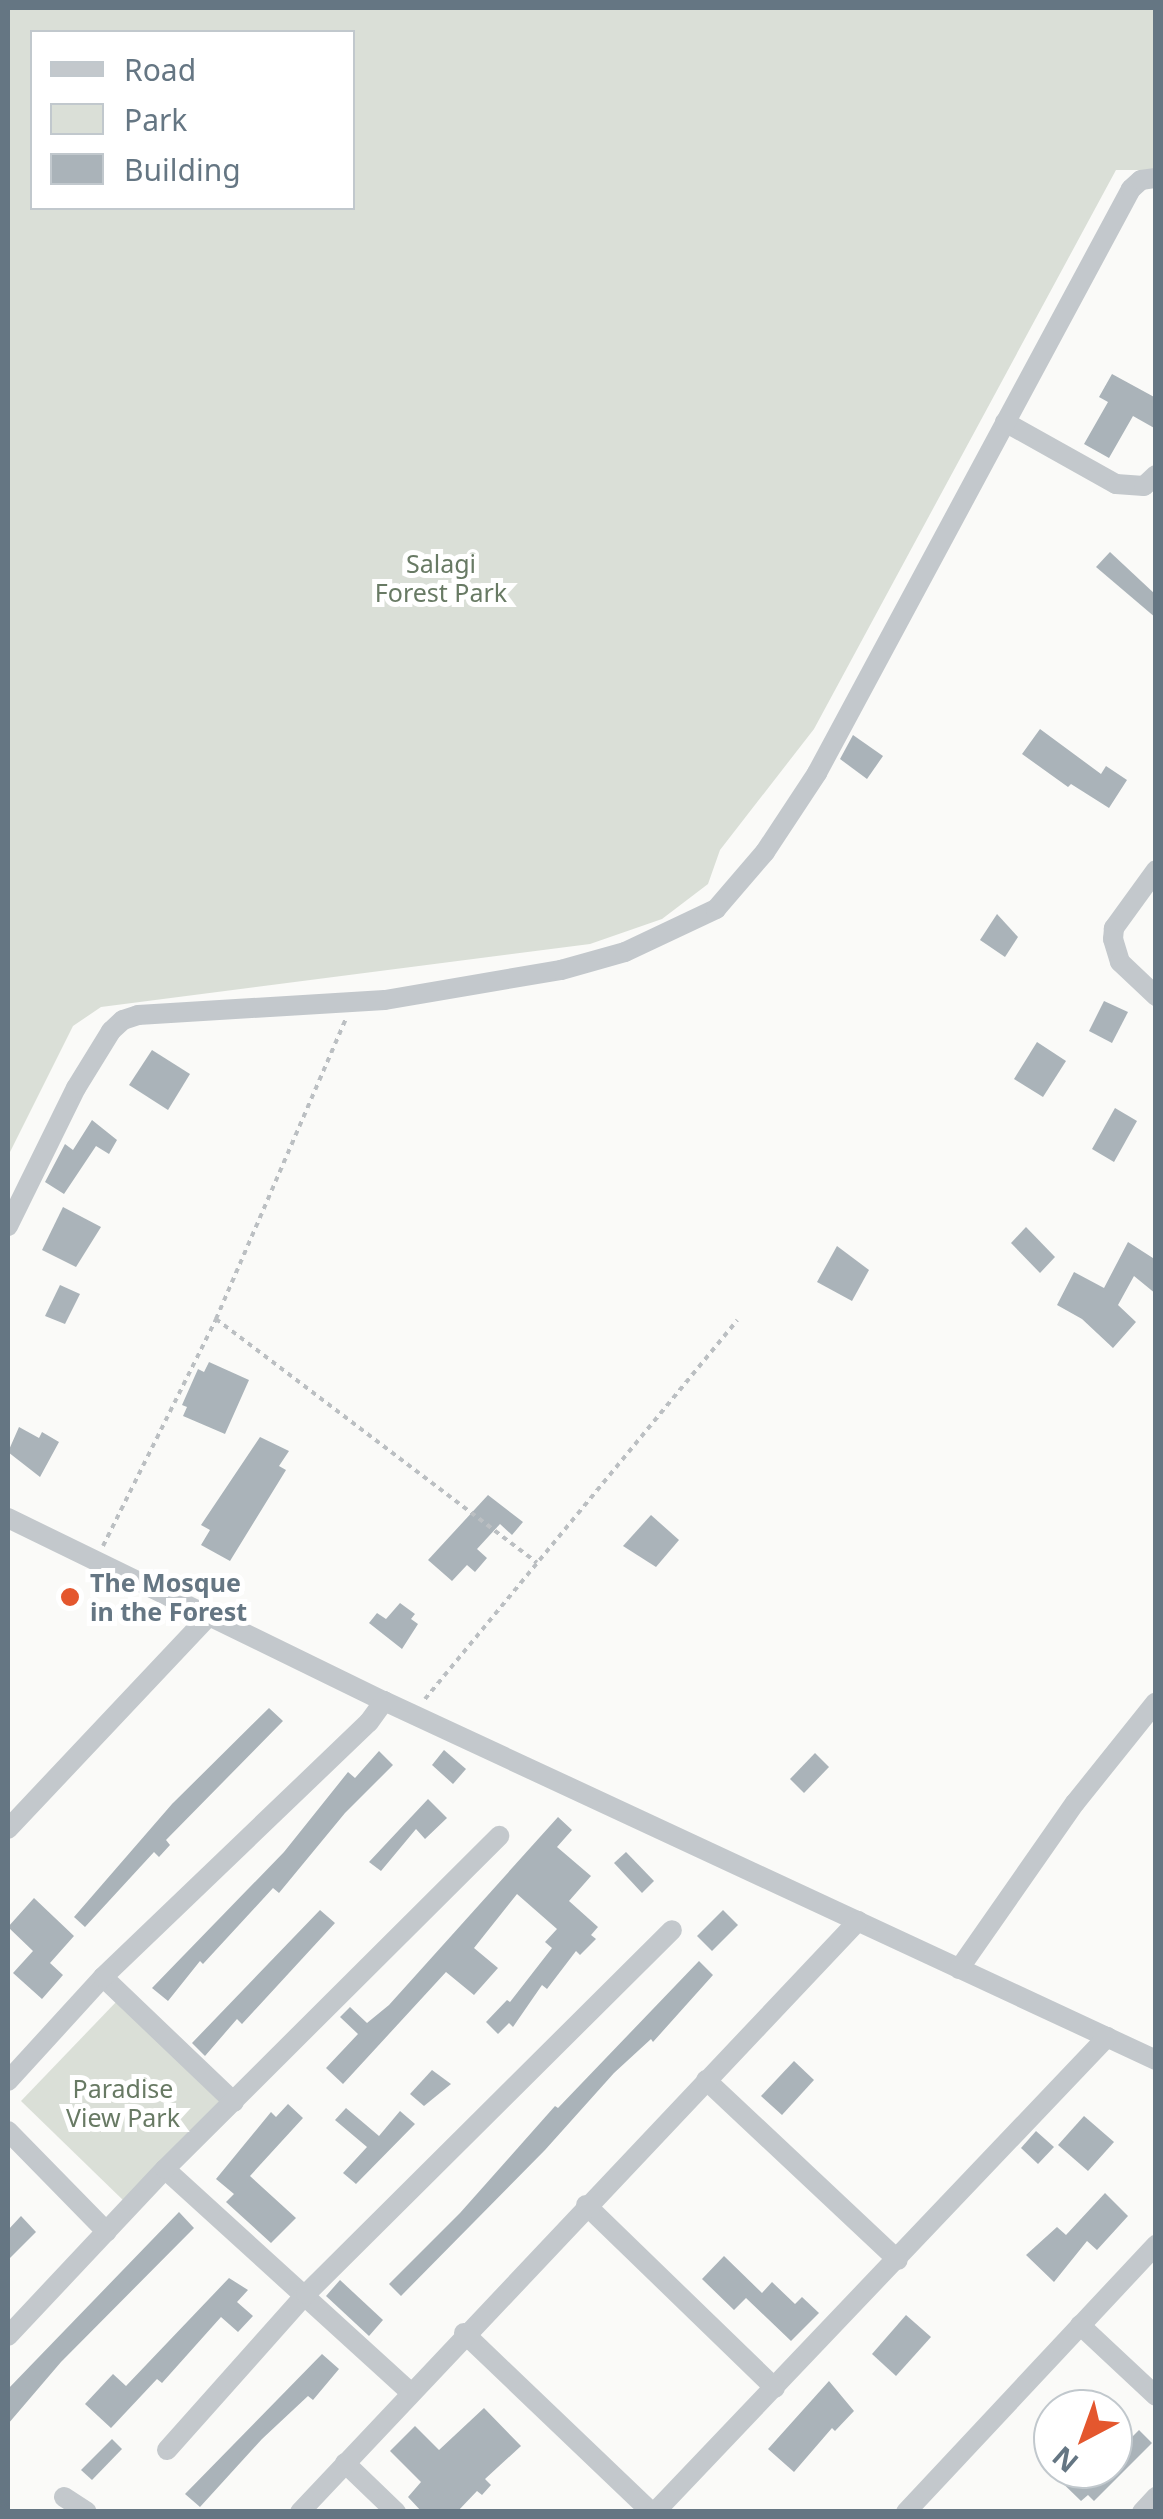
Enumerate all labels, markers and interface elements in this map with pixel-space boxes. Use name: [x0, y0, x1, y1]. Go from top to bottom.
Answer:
legend: [30, 30, 355, 210]
text: Road: [124, 49, 196, 90]
text: Park: [124, 99, 187, 140]
text: Building: [124, 149, 241, 190]
park label: Salagi Forest Park: [375, 549, 507, 608]
place label: The Mosque in the Forest: [90, 1568, 247, 1627]
marker: The Mosque in the Forest: [59, 1586, 81, 1608]
park label: Paradise View Park: [66, 2074, 180, 2133]
north arrow: [1033, 2389, 1133, 2489]
text: N: [1044, 2438, 1086, 2482]

